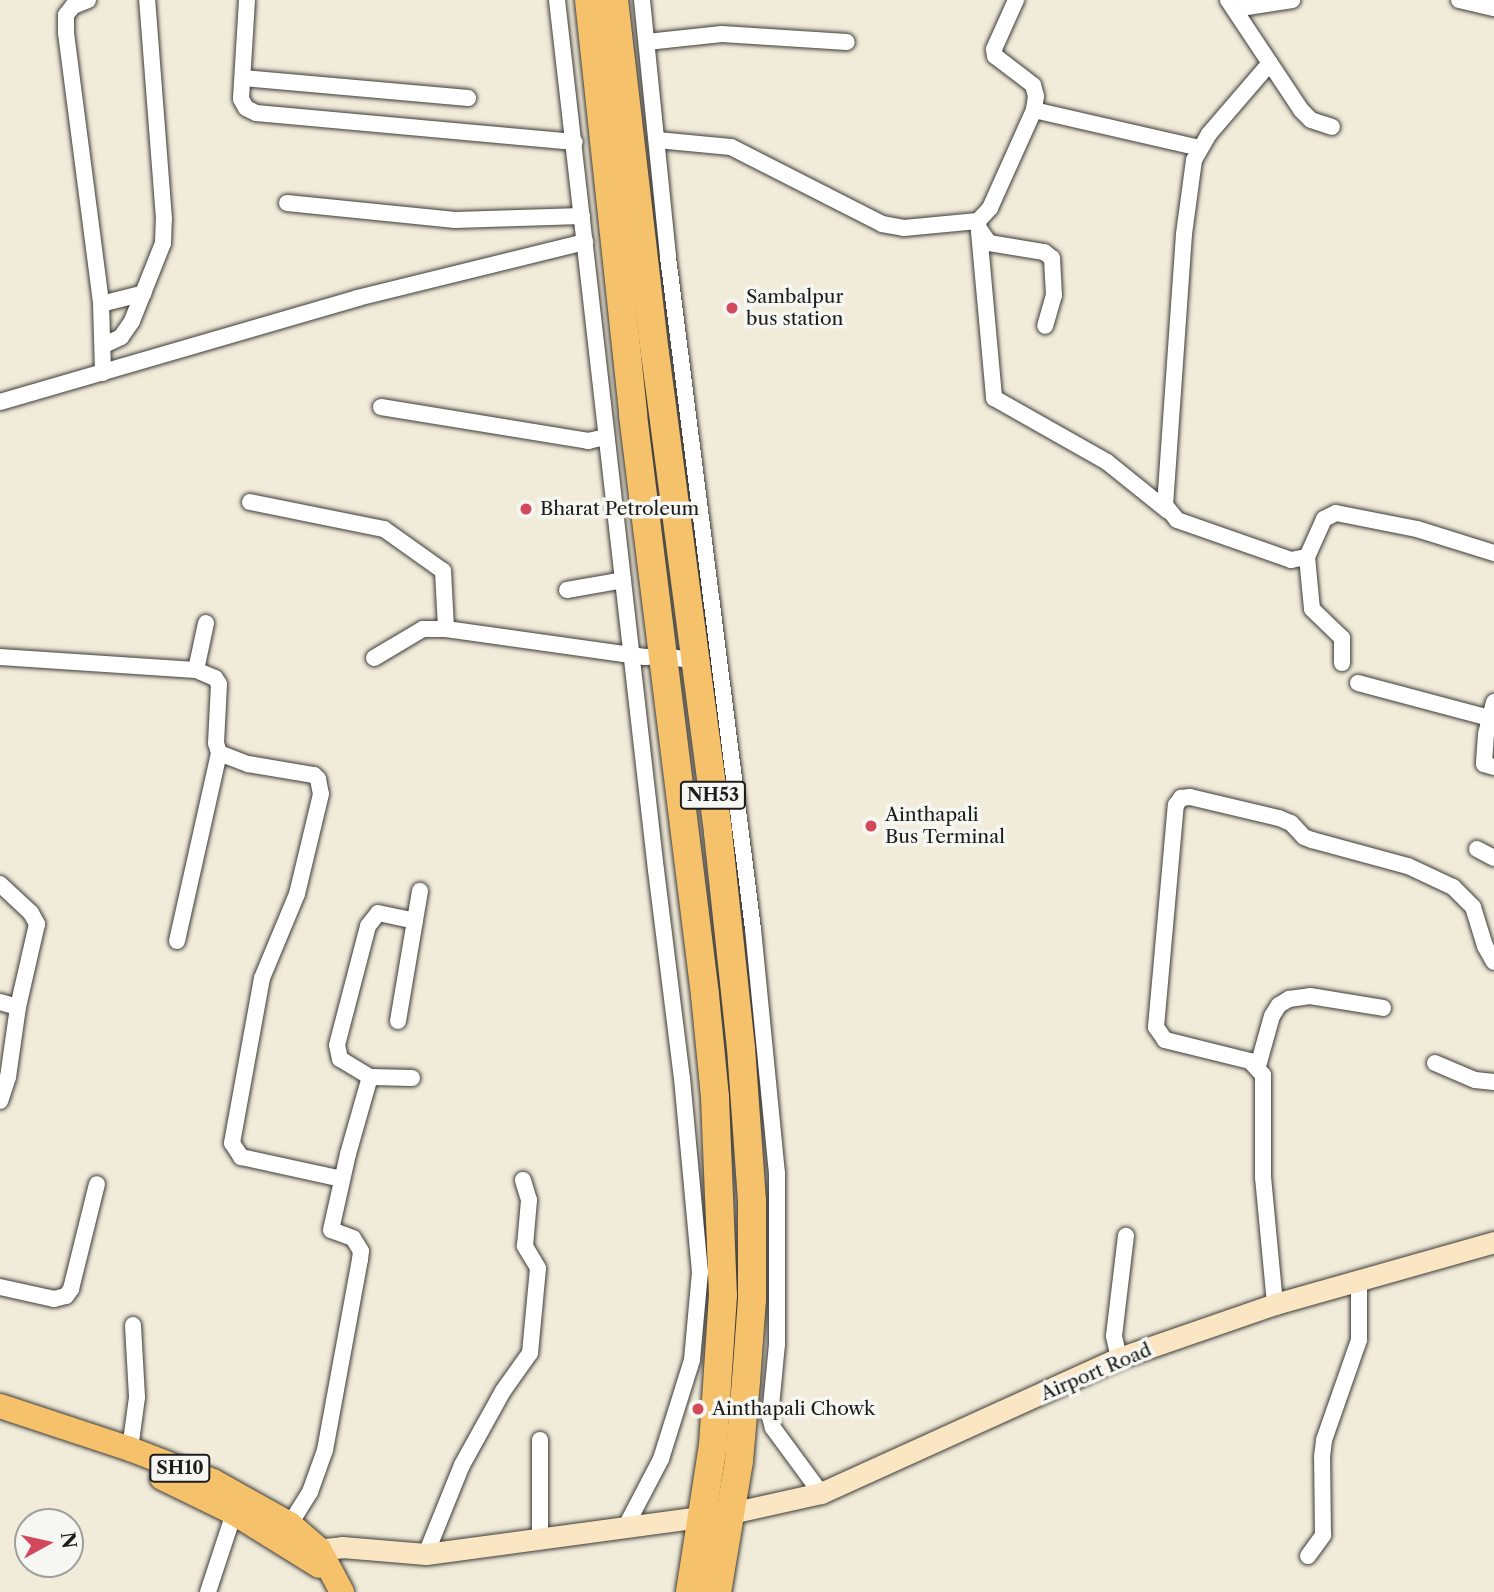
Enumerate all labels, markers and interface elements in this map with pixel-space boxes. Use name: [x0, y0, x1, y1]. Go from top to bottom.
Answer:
place label: Sambalpur bus station: [746, 286, 844, 330]
marker: Sambalpur bus station: [724, 300, 740, 316]
place label: Bharat Petroleum: [540, 498, 699, 520]
marker: Bharat Petroleum: [518, 501, 534, 517]
road number: NH53: [680, 780, 746, 810]
place label: Ainthapali Bus Terminal: [885, 804, 1005, 848]
marker: Ainthapali Bus Terminal: [863, 818, 879, 834]
street label: Airport Road: [1037, 1338, 1155, 1406]
place label: Ainthapali Chowk: [712, 1398, 875, 1420]
marker: Ainthapali Chowk: [690, 1401, 706, 1417]
road number: SH10: [148, 1454, 212, 1483]
north arrow: [14, 1508, 84, 1578]
text: N: [56, 1531, 81, 1550]

